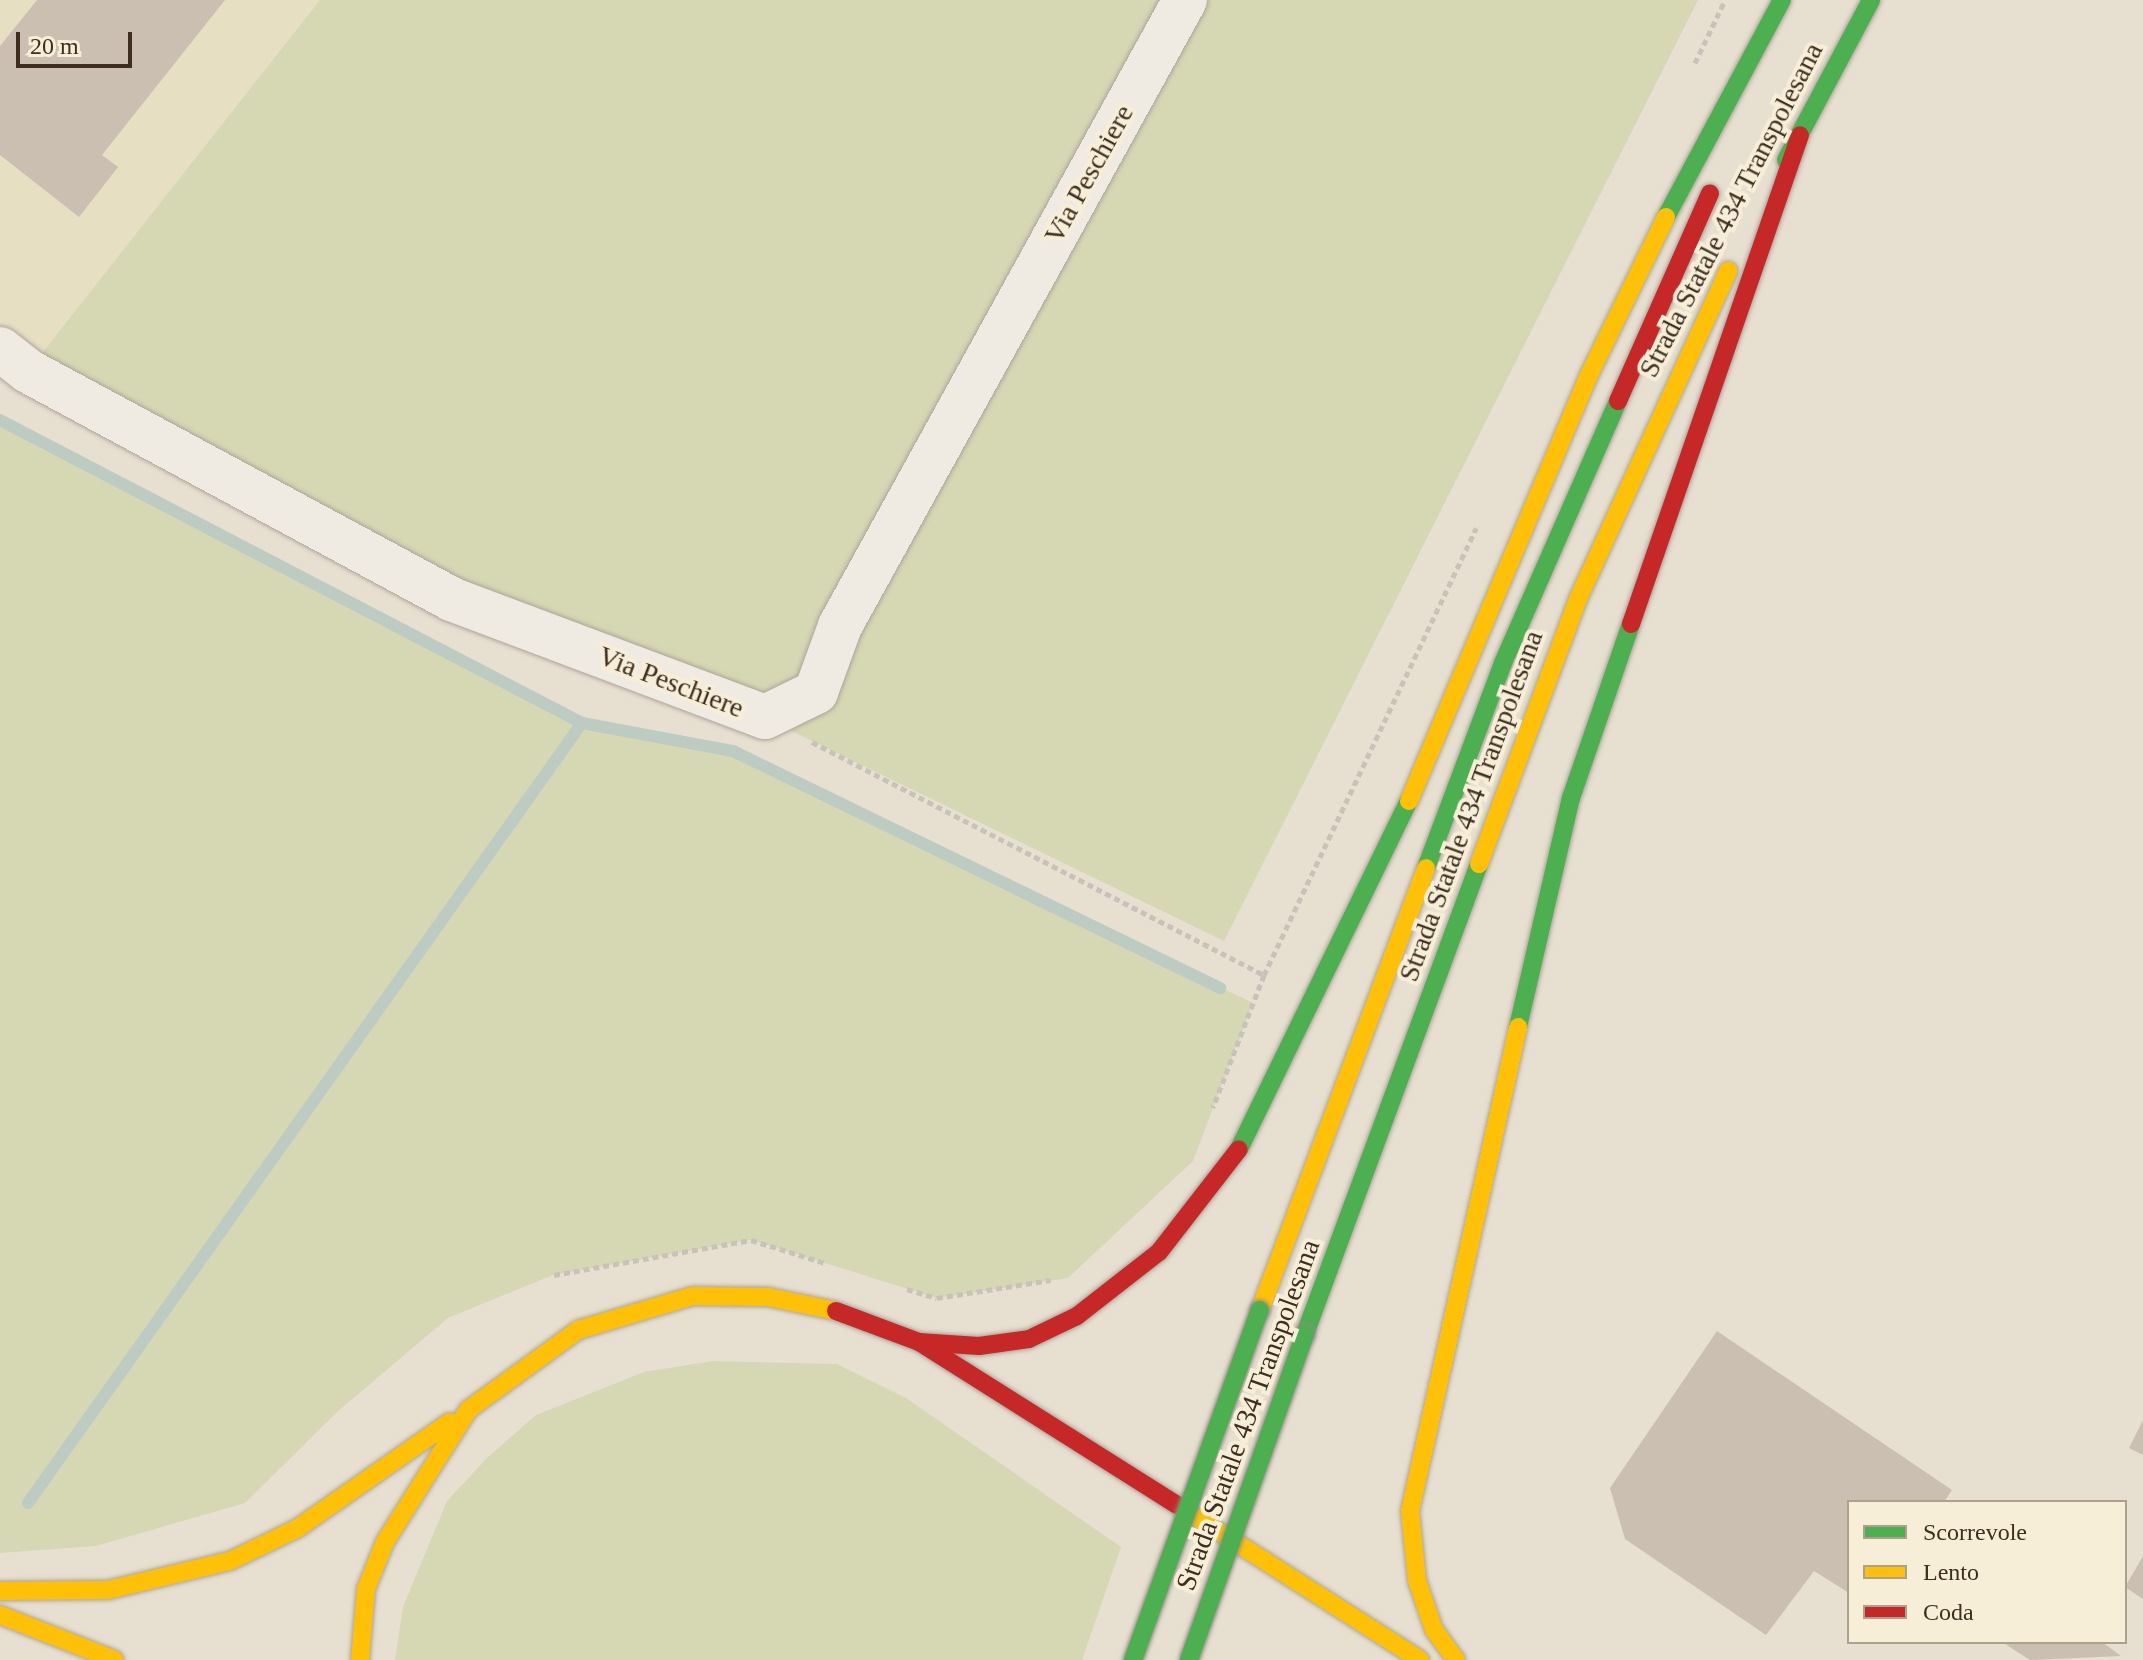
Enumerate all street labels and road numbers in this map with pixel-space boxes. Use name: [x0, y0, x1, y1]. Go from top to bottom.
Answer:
street label: Strada Statale 434 Transpolesana: [1632, 37, 1830, 383]
street label: Via Peschiere: [1037, 99, 1141, 249]
street label: Strada Statale 434 Transpolesana: [1392, 626, 1550, 986]
street label: Via Peschiere: [594, 639, 748, 725]
street label: Strada Statale 434 Transpolesana: [1169, 1235, 1327, 1595]

